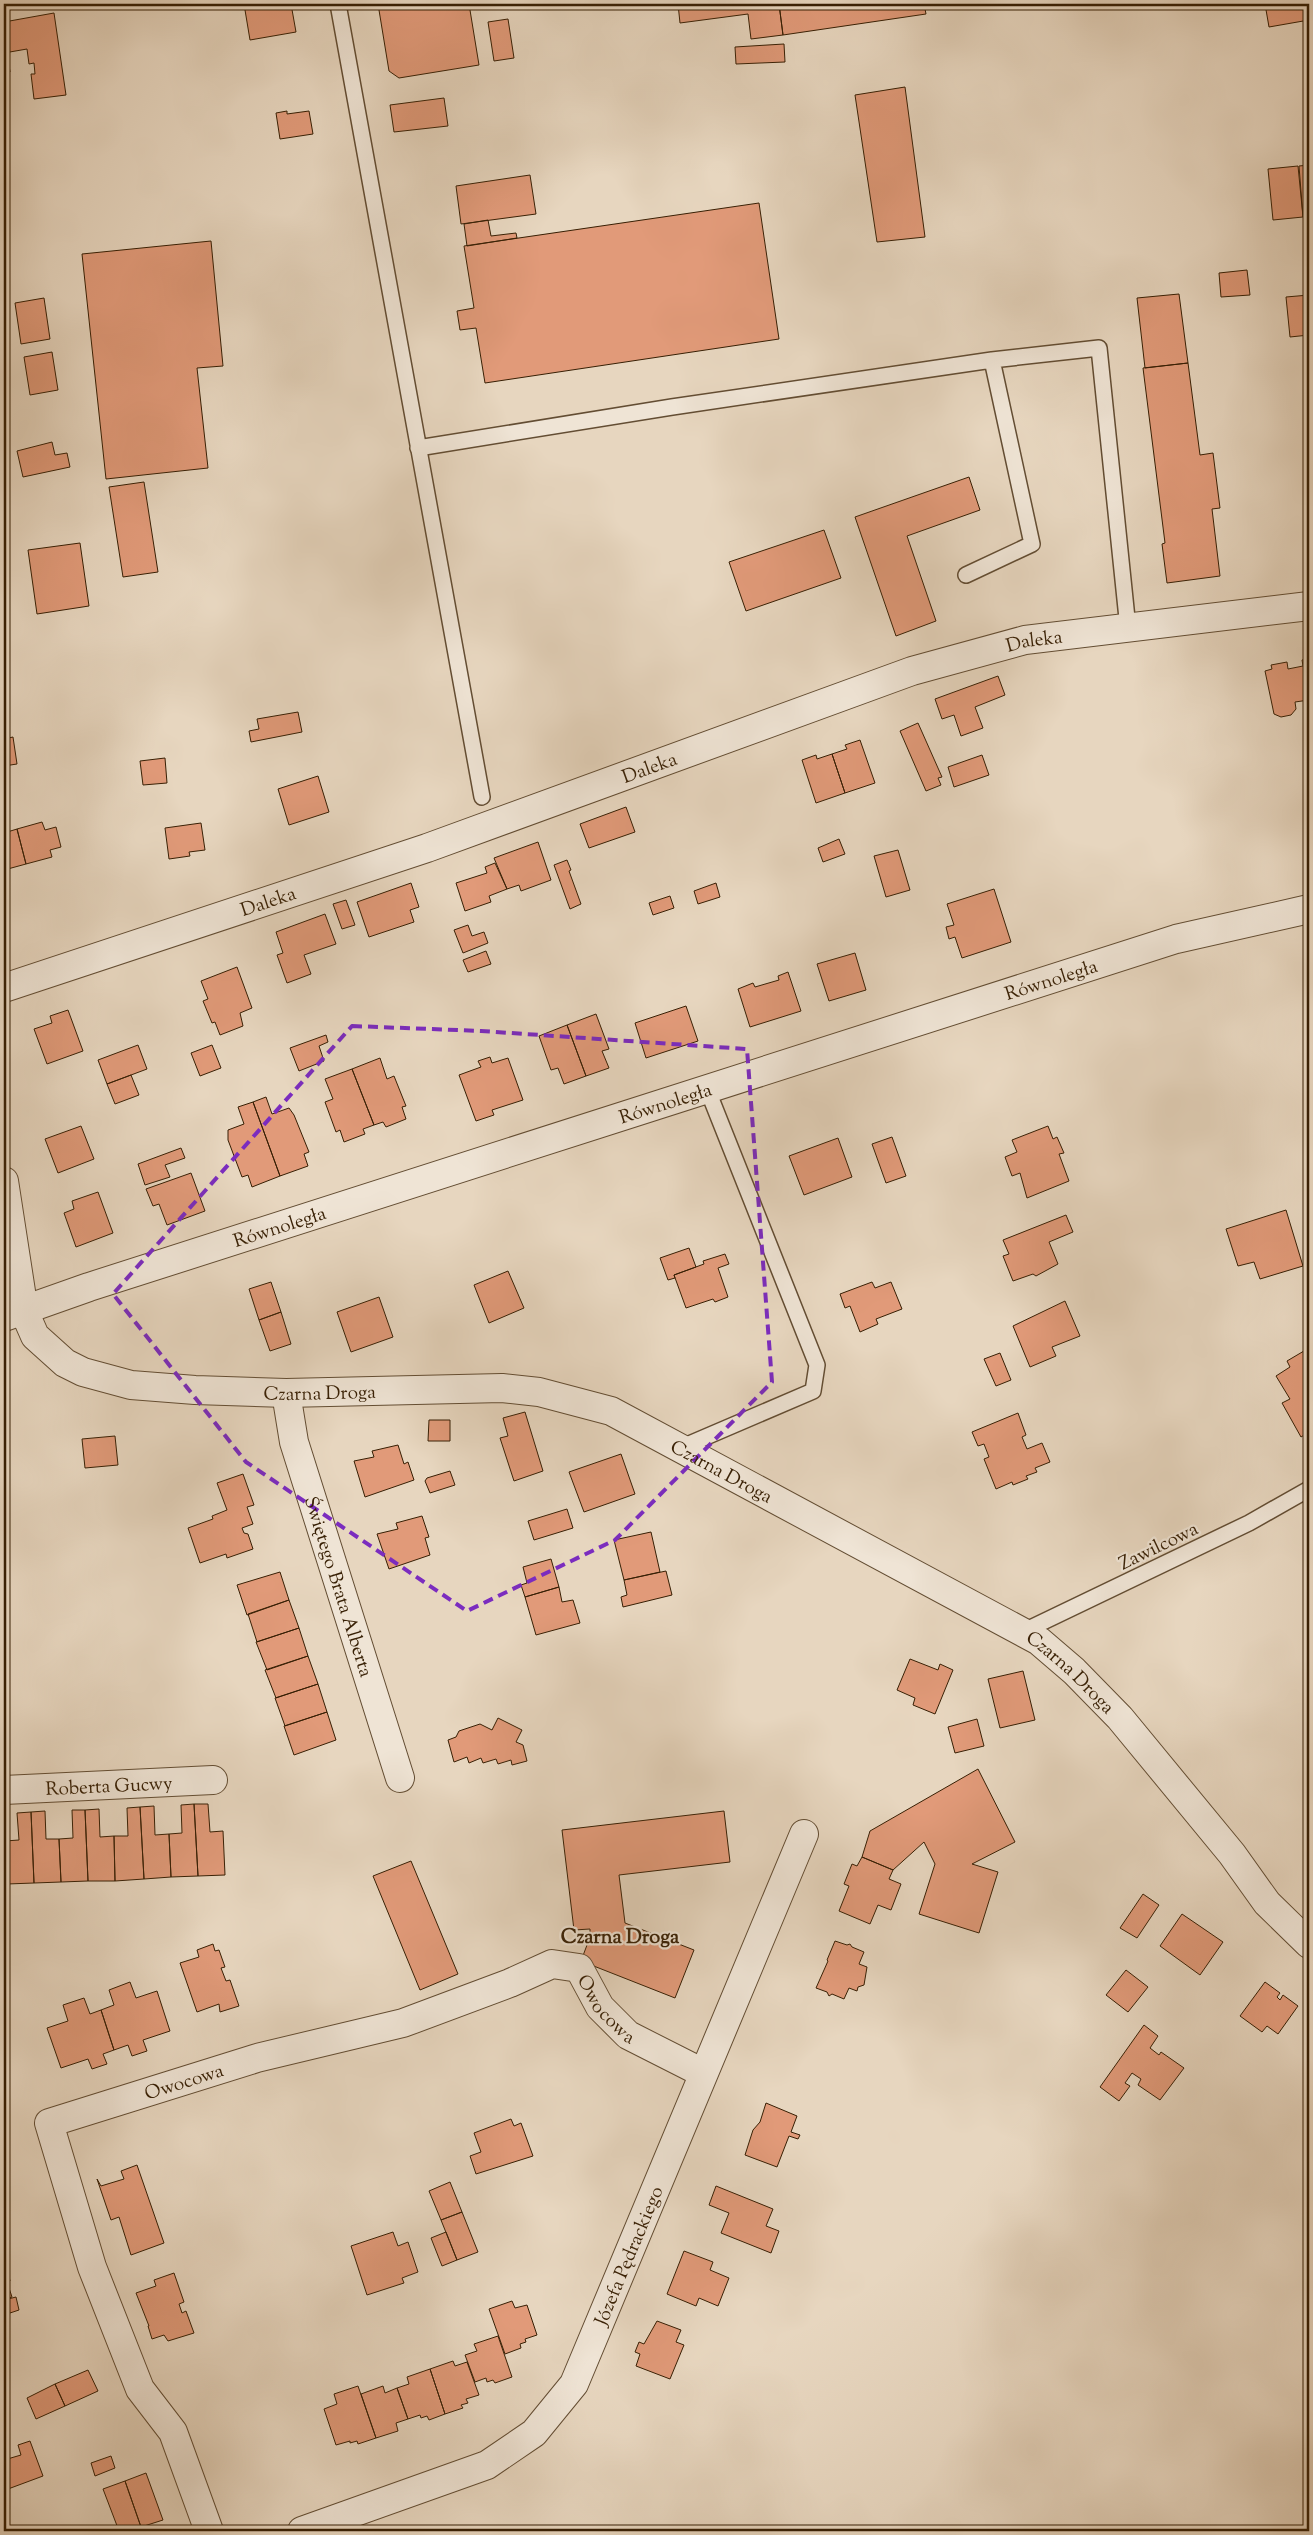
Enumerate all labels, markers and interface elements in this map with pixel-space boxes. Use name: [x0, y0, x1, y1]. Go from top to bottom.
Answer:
street label: Daleka: [1003, 625, 1064, 661]
street label: Daleka: [619, 747, 682, 792]
street label: Daleka: [237, 881, 300, 925]
street label: Równoległa: [1002, 954, 1102, 1009]
street label: Równoległa: [616, 1077, 716, 1132]
street label: Równoległa: [230, 1201, 330, 1256]
street label: Czarna Droga: [263, 1380, 377, 1409]
street label: Czarna Droga: [665, 1434, 777, 1511]
street label: Świętego Brata Alberta: [296, 1493, 378, 1681]
street label: Zawilcowa: [1115, 1516, 1204, 1578]
street label: Czarna Droga: [1021, 1626, 1120, 1721]
street label: Roberta Gucwy: [45, 1771, 174, 1804]
district label: Czarna Droga: [561, 1924, 680, 1953]
street label: Owocowa: [569, 1970, 639, 2052]
street label: Owocowa: [141, 2058, 228, 2108]
street label: Józefa Pędrackiego: [589, 2182, 671, 2331]

